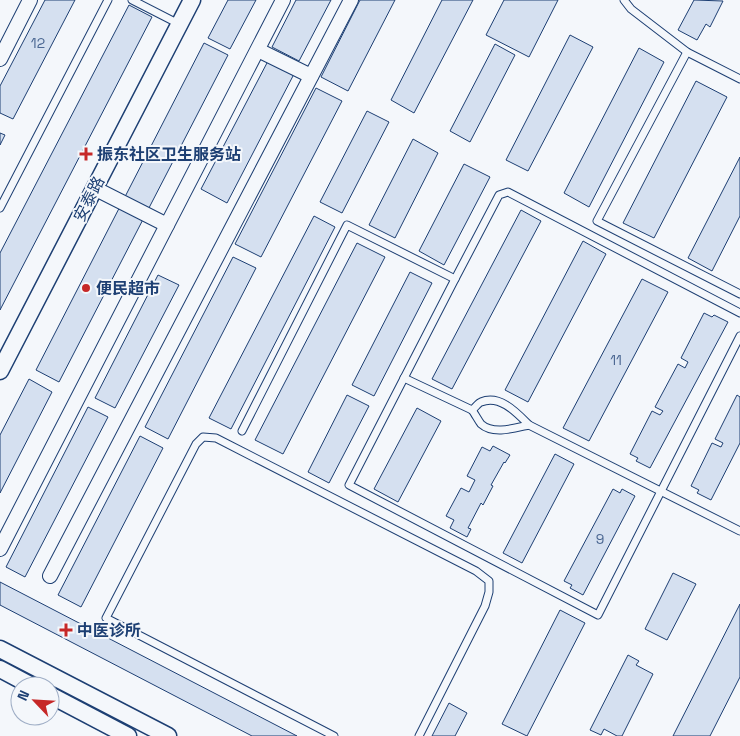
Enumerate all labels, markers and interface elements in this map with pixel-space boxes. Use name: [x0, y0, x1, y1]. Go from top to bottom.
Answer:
house number: 12: [31, 34, 45, 52]
place label: 振东社区卫生服务站: [97, 144, 241, 165]
marker: 振东社区卫生服务站: [79, 147, 93, 161]
street label: 安泰路: [69, 173, 109, 225]
place label: 便民超市: [96, 278, 160, 299]
marker: 便民超市: [80, 282, 92, 294]
house number: 11: [610, 351, 622, 369]
house number: 9: [596, 530, 604, 548]
place label: 中医诊所: [77, 620, 141, 641]
marker: 中医诊所: [59, 623, 73, 637]
north arrow: [10, 676, 60, 726]
text: N: [13, 687, 33, 704]

